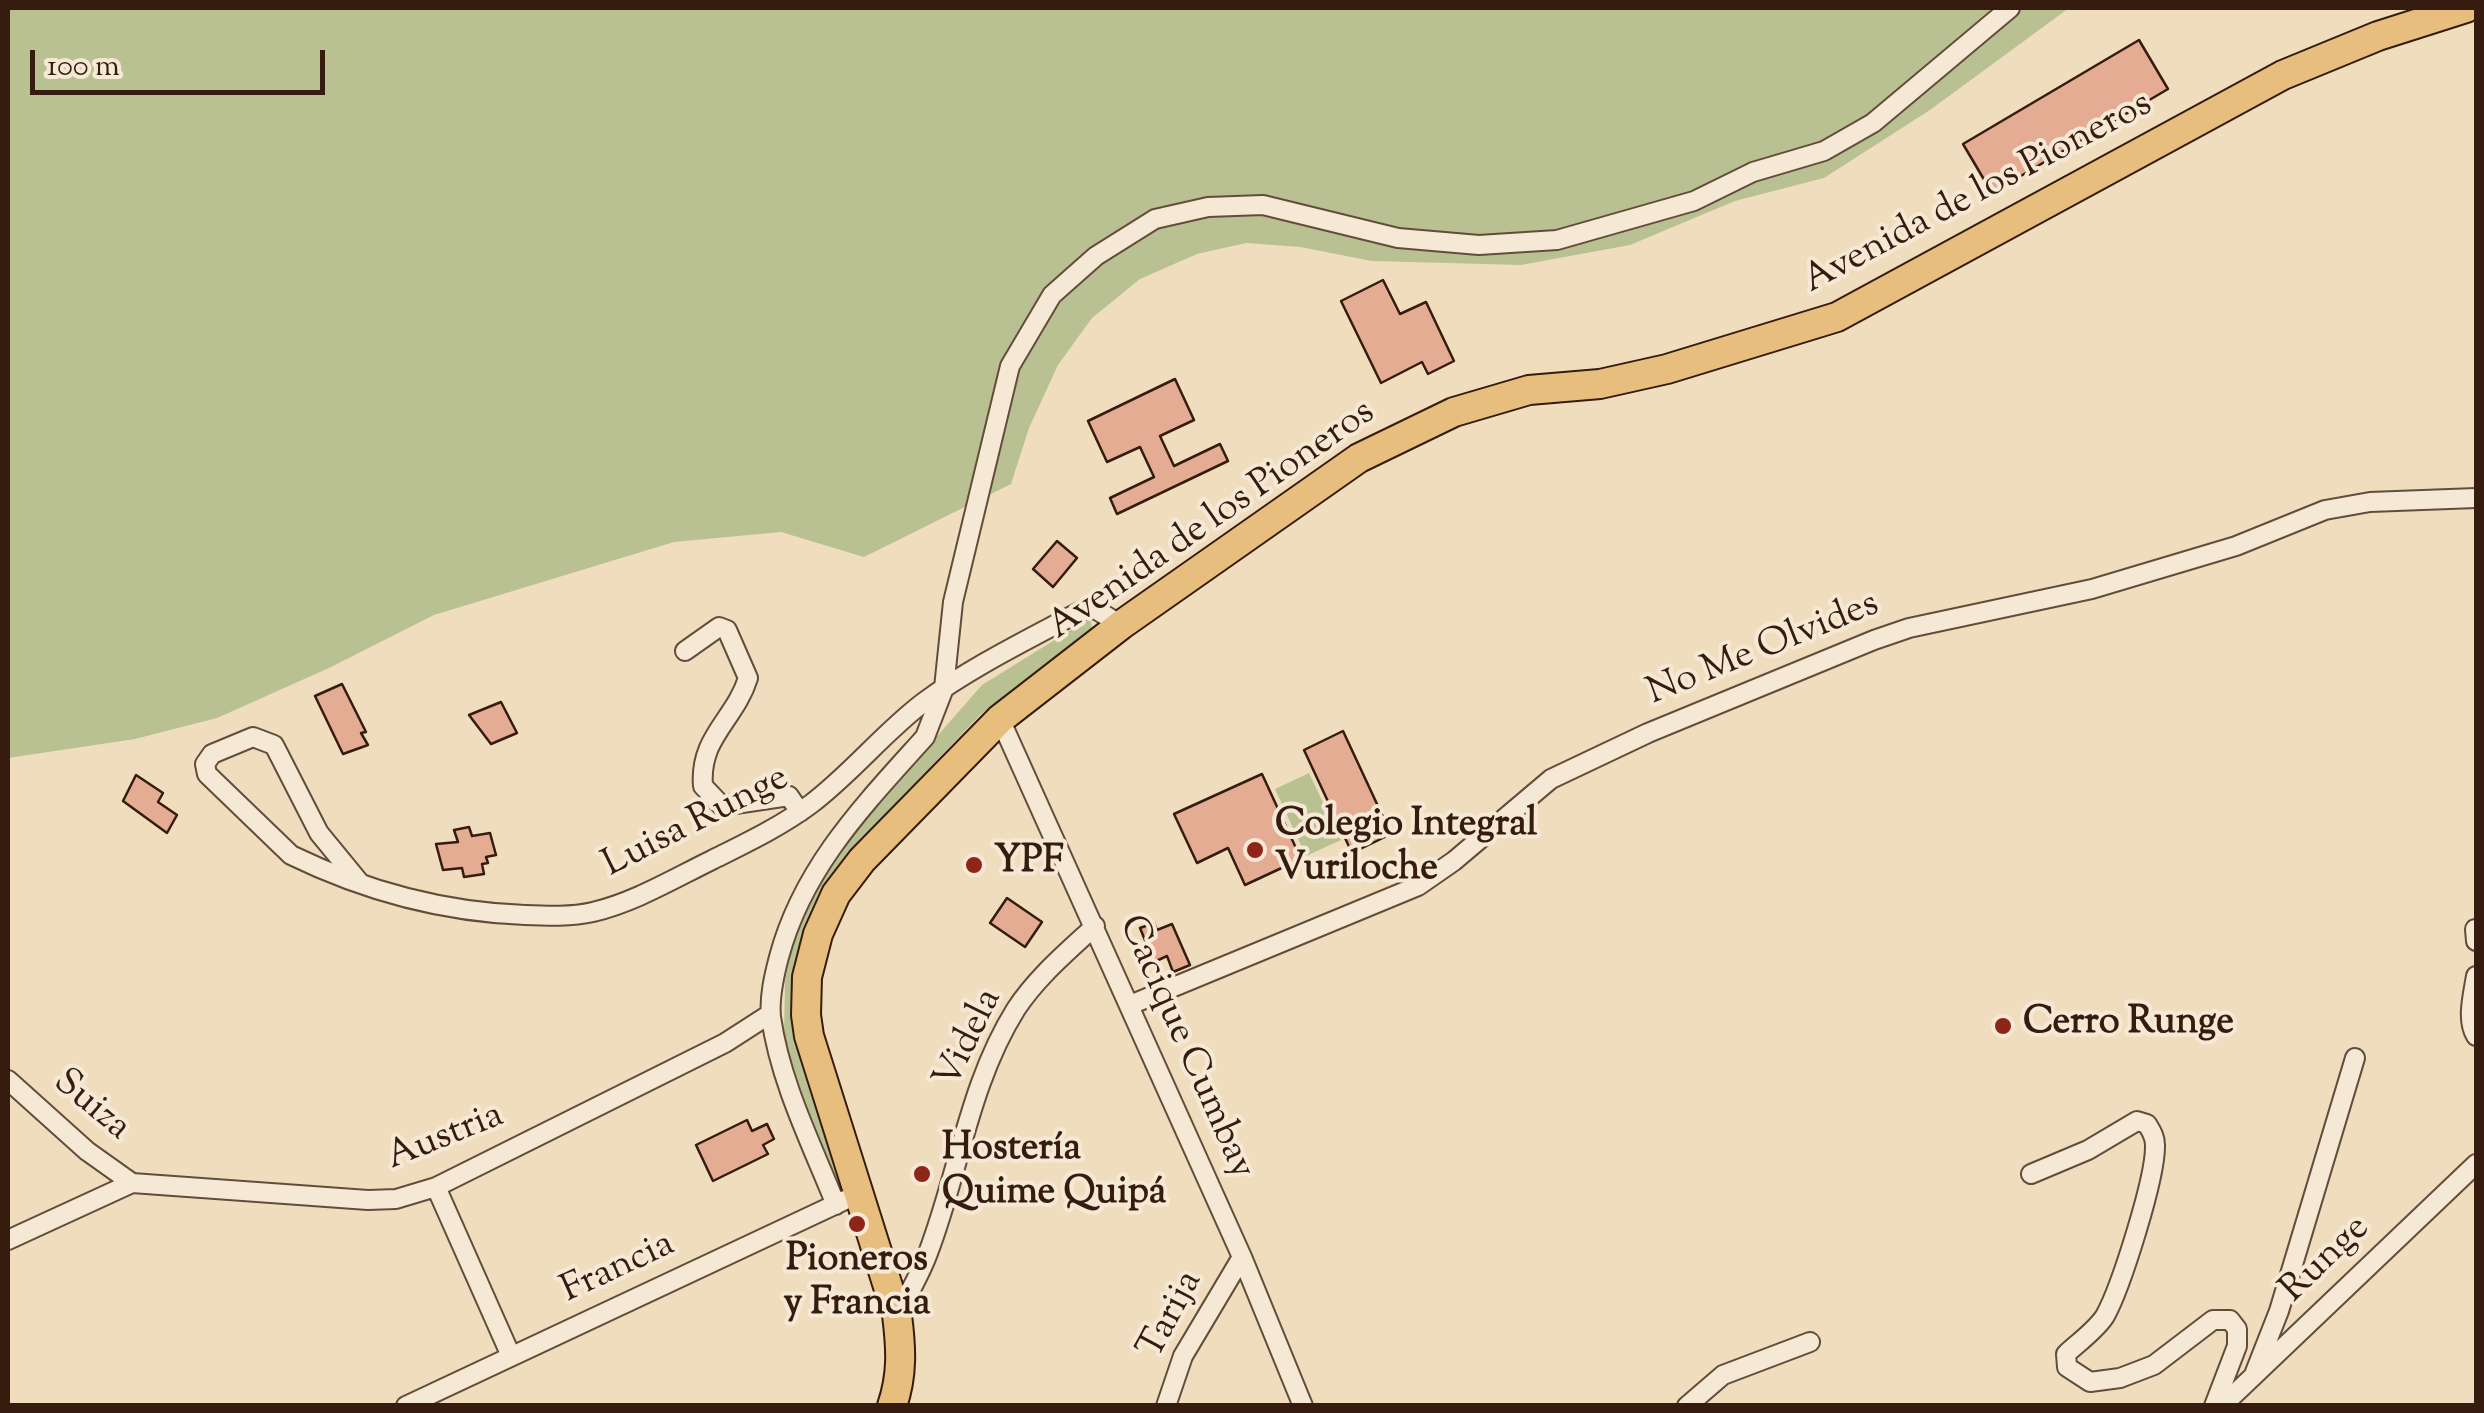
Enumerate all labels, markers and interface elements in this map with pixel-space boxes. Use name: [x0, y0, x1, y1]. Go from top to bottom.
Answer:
scale bar: [35, 30, 330, 92]
text: 100 m: [47, 46, 120, 89]
street label: Avenida de los Pioneros: [1797, 84, 2161, 306]
street label: Avenida de los Pioneros: [1041, 392, 1385, 652]
street label: No Me Olvides: [1642, 584, 1886, 718]
street label: Luisa Runge: [597, 758, 797, 890]
place label: Colegio Integral Vuriloche: [1275, 805, 1537, 894]
marker: Colegio Integral Vuriloche: [1244, 839, 1266, 861]
place label: YPF: [994, 842, 1064, 888]
marker: YPF: [963, 854, 985, 876]
street label: Cacique Cumbay: [1106, 909, 1262, 1187]
street label: Videla: [927, 982, 1015, 1098]
place label: Cerro Runge: [2023, 1003, 2234, 1049]
marker: Cerro Runge: [1992, 1015, 2014, 1037]
street label: Suiza: [42, 1062, 138, 1152]
street label: Austria: [381, 1095, 511, 1183]
place label: Hostería Quime Quipá: [942, 1129, 1166, 1218]
marker: Hostería Quime Quipá: [911, 1163, 933, 1185]
street label: Runge: [2273, 1208, 2381, 1314]
marker: Pioneros y Francia: [846, 1213, 868, 1235]
street label: Francia: [555, 1224, 683, 1316]
place label: Pioneros y Francia: [784, 1240, 930, 1330]
street label: Tarija: [1131, 1264, 1215, 1368]

